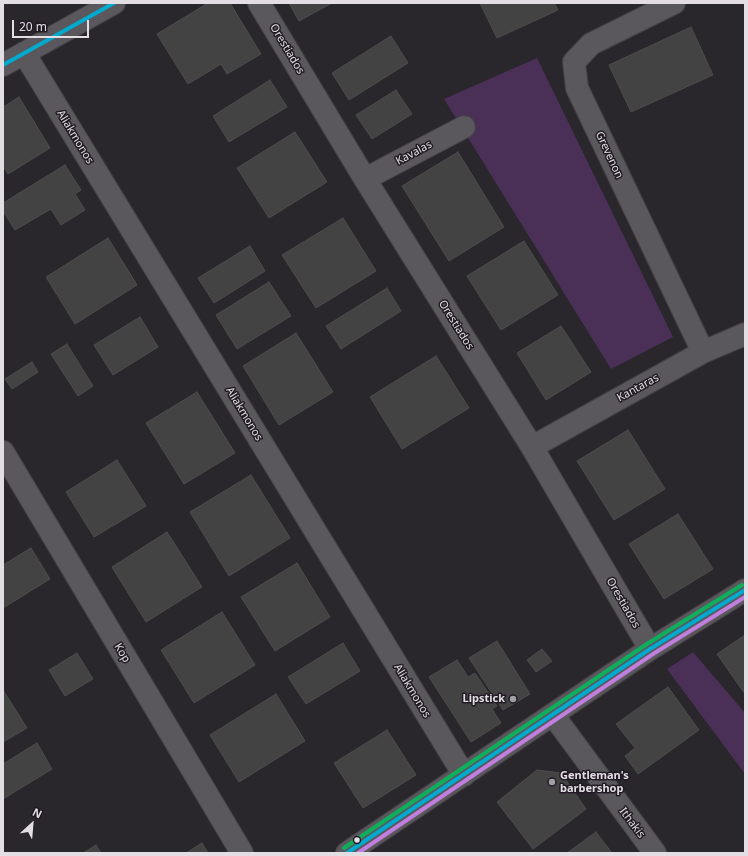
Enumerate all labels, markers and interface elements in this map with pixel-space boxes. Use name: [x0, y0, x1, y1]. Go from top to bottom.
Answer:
scale bar: [14, 12, 91, 38]
text: 20 m: [19, 18, 47, 35]
street label: Orestiados: [267, 22, 307, 76]
street label: Aliakmonos: [54, 108, 96, 166]
street label: Grevenon: [592, 129, 626, 181]
street label: Kavalas: [394, 138, 434, 168]
street label: Orestiados: [436, 298, 476, 352]
street label: Kantaras: [615, 371, 661, 405]
street label: Aliakmonos: [223, 385, 265, 443]
street label: Orestiados: [603, 575, 643, 631]
street label: Kop: [111, 641, 133, 665]
street label: Aliakmonos: [391, 662, 433, 720]
place label: Lipstick: [463, 692, 505, 706]
marker: Lipstick: [508, 694, 518, 704]
place label: Gentleman's barbershop: [560, 769, 629, 795]
marker: Gentleman's barbershop: [547, 777, 557, 787]
north arrow: [12, 804, 52, 844]
text: N: [30, 804, 45, 821]
street label: Ithakis: [616, 805, 648, 841]
unlabelled marker: [352, 835, 362, 845]

